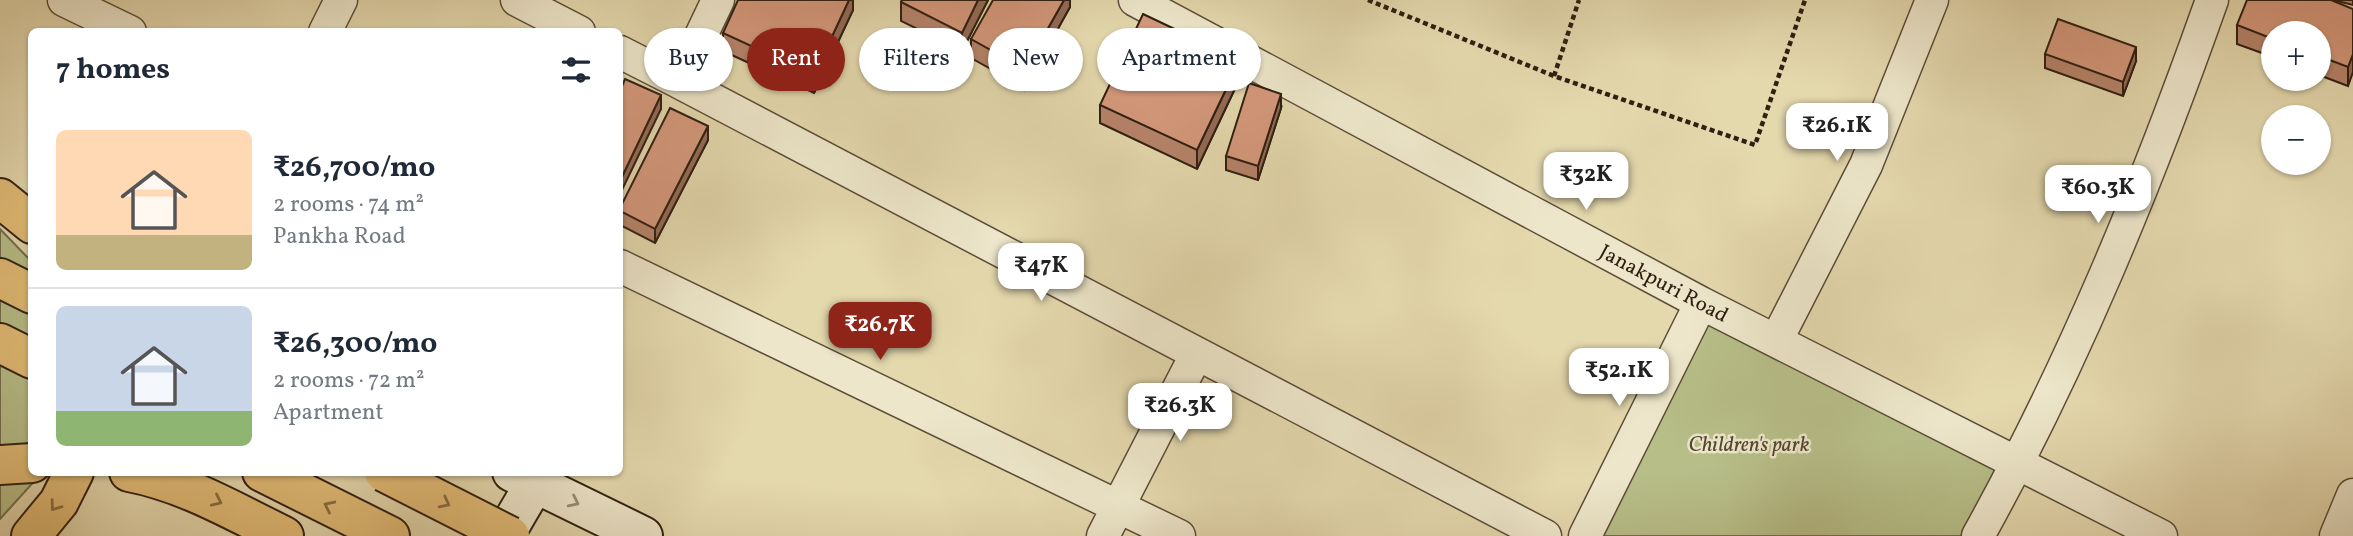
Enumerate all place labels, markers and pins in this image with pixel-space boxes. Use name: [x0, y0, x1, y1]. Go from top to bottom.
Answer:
pin: ₹26.1K: [1780, 104, 1894, 163]
pin: ₹32K: [1545, 152, 1627, 212]
pin: ₹60.3K: [2041, 166, 2155, 225]
pin: ₹47K: [1000, 244, 1082, 303]
pin: ₹26.7K: [823, 302, 937, 362]
pin: ₹52.1K: [1562, 348, 1676, 408]
pin: ₹26.3K: [1123, 384, 1237, 443]

